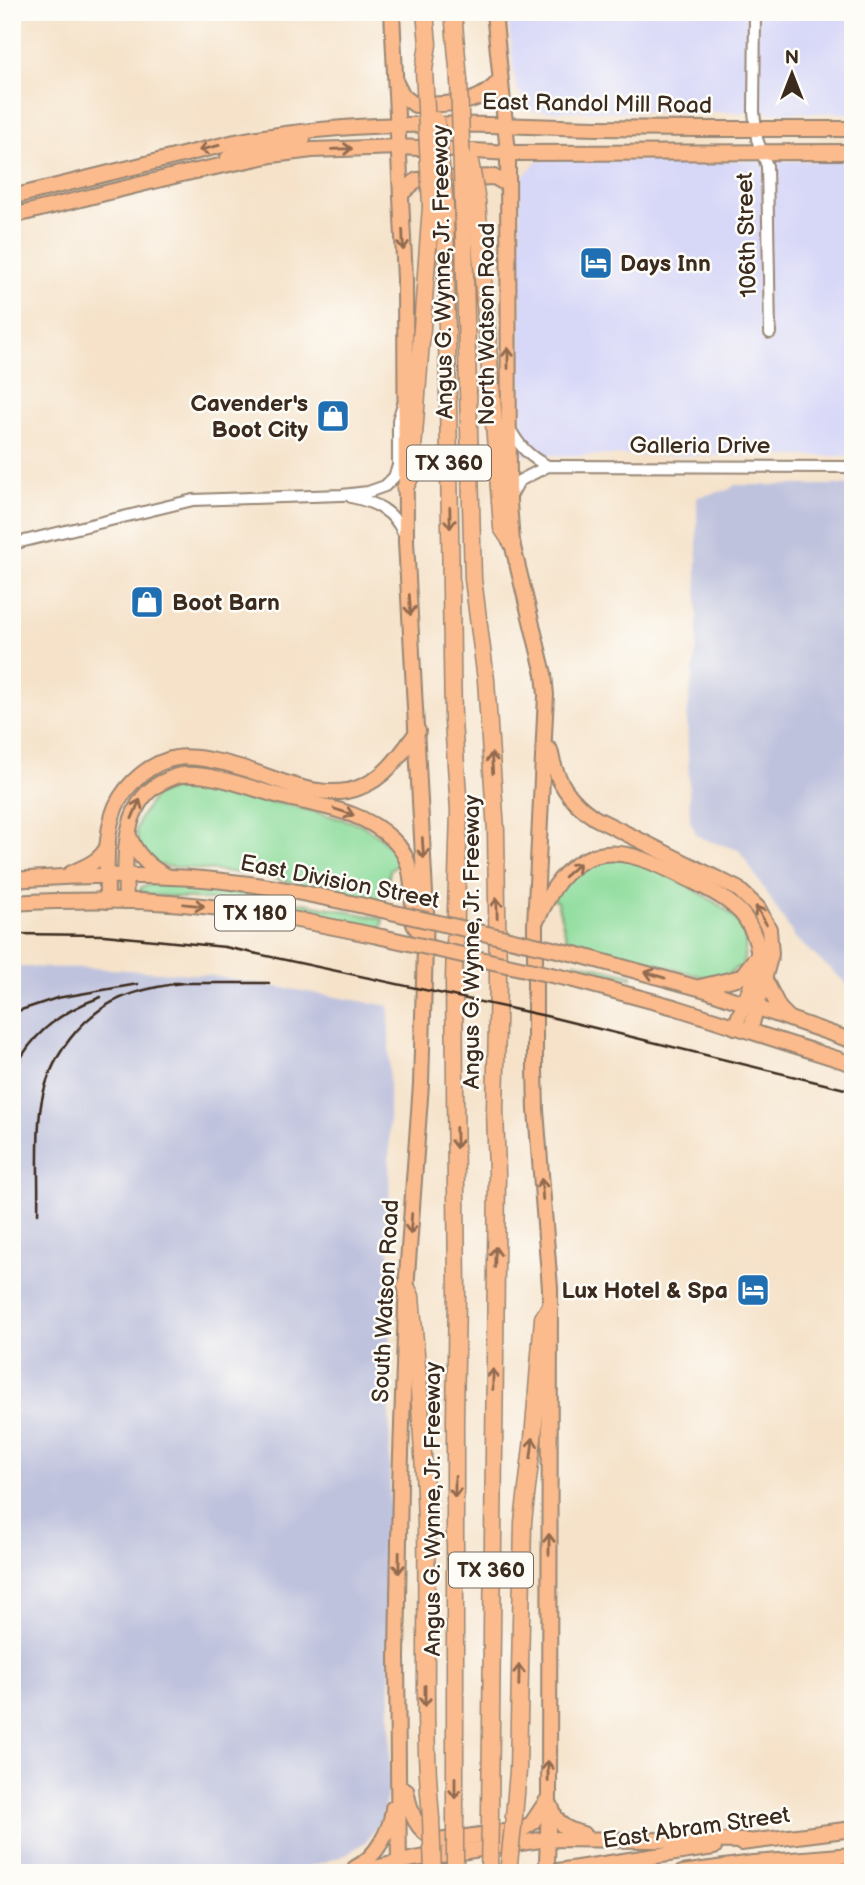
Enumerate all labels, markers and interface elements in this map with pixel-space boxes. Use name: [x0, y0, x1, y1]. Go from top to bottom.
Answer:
north arrow: [756, 38, 826, 108]
text: N: [785, 47, 799, 70]
street label: East Randol Mill Road: [482, 88, 712, 120]
street label: Angus G. Wynne, Jr. Freeway: [426, 124, 460, 419]
one-way arrow: [198, 142, 221, 155]
one-way arrow: [331, 142, 354, 155]
street label: 106th Street: [731, 172, 763, 298]
street label: North Watson Road: [473, 223, 501, 425]
one-way arrow: [397, 228, 410, 251]
hotel icon: Days Inn: [577, 244, 615, 282]
place label: Days Inn: [620, 250, 711, 278]
one-way arrow: [501, 347, 515, 370]
place label: Cavender's Boot City: [191, 390, 308, 444]
shop icon: Cavender's Boot City: [314, 397, 352, 435]
street label: Galleria Drive: [630, 432, 771, 460]
road number: TX 360: [407, 446, 491, 480]
one-way arrow: [443, 506, 457, 529]
shop icon: Boot Barn: [128, 583, 166, 621]
place label: Boot Barn: [172, 589, 280, 617]
one-way arrow: [403, 593, 416, 616]
one-way arrow: [485, 752, 498, 775]
street label: Angus G. Wynne, Jr. Freeway: [458, 794, 486, 1089]
one-way arrow: [131, 799, 144, 820]
one-way arrow: [333, 807, 355, 819]
one-way arrow: [417, 836, 430, 859]
street label: East Division Street: [238, 849, 442, 915]
one-way arrow: [563, 862, 581, 878]
road number: TX 180: [215, 895, 295, 930]
one-way arrow: [490, 897, 504, 920]
one-way arrow: [182, 899, 205, 912]
one-way arrow: [754, 905, 768, 925]
one-way arrow: [644, 968, 666, 981]
one-way arrow: [449, 1126, 463, 1149]
one-way arrow: [535, 1178, 548, 1201]
street label: South Watson Road: [367, 1199, 405, 1403]
one-way arrow: [404, 1213, 417, 1236]
one-way arrow: [488, 1246, 502, 1269]
hotel icon: Lux Hotel & Spa: [734, 1271, 772, 1309]
place label: Lux Hotel & Spa: [562, 1277, 728, 1305]
street label: Angus G. Wynne, Jr. Freeway: [419, 1361, 447, 1656]
one-way arrow: [487, 1368, 500, 1391]
one-way arrow: [525, 1437, 538, 1460]
one-way arrow: [448, 1475, 462, 1498]
one-way arrow: [542, 1533, 556, 1556]
one-way arrow: [392, 1551, 406, 1574]
road number: TX 360: [449, 1552, 533, 1588]
one-way arrow: [513, 1664, 526, 1687]
one-way arrow: [418, 1684, 432, 1707]
one-way arrow: [541, 1760, 555, 1783]
one-way arrow: [448, 1776, 462, 1799]
street label: East Abram Street: [601, 1801, 791, 1855]

